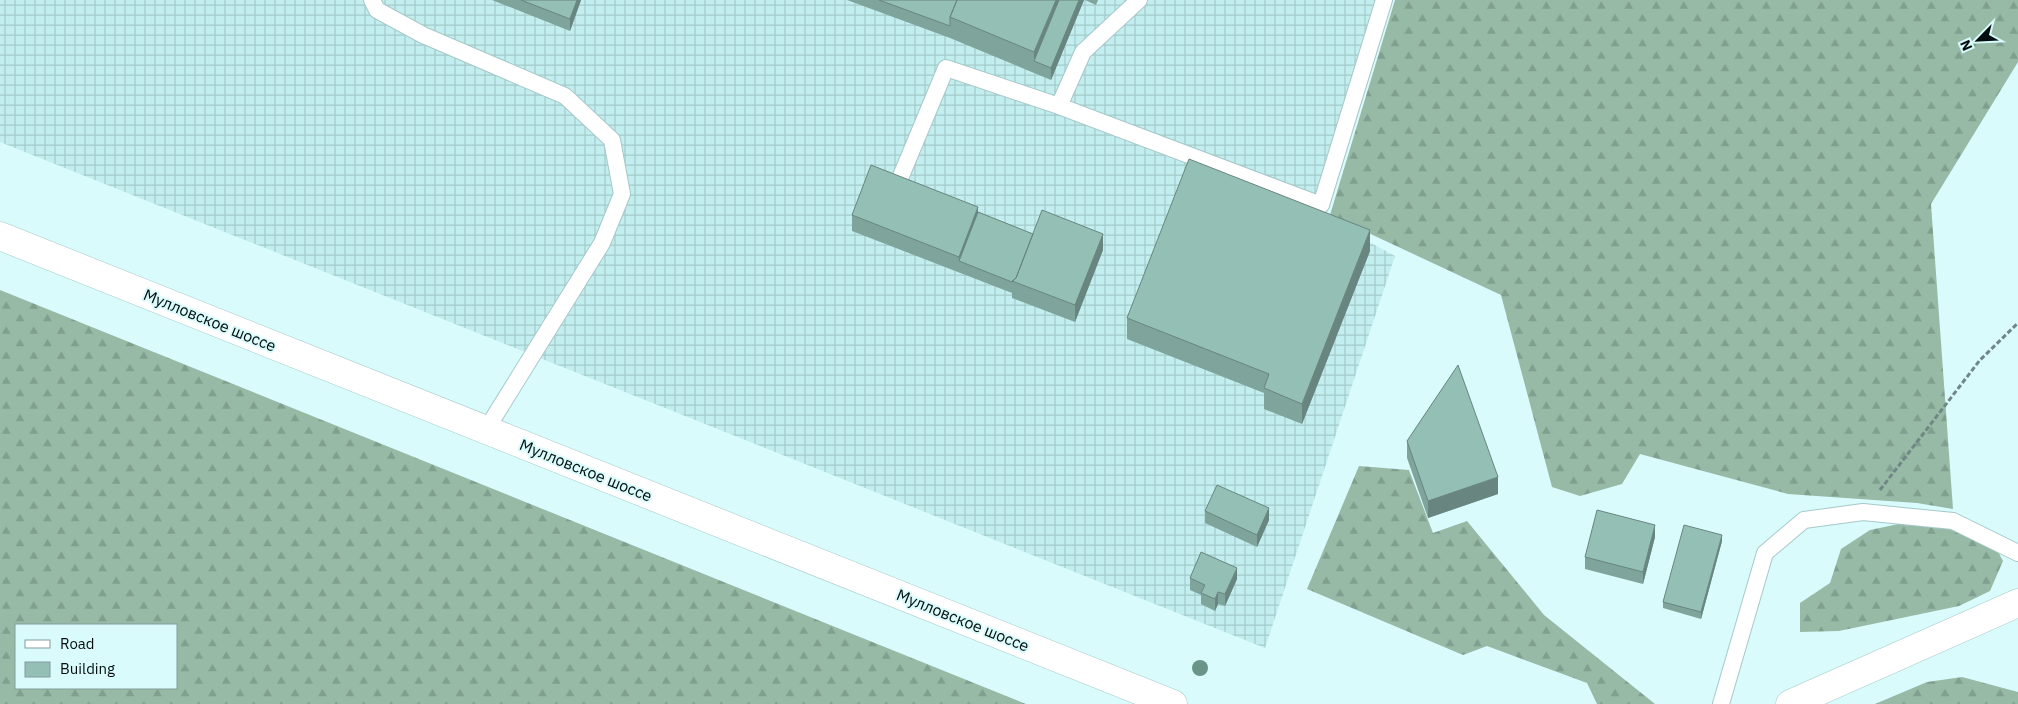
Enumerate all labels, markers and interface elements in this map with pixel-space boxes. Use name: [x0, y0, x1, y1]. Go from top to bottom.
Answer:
north arrow: [1953, 15, 2003, 65]
text: N: [1956, 37, 1976, 54]
street label: Мулловское шоссе: [141, 284, 279, 356]
street label: Мулловское шоссе: [517, 434, 655, 506]
street label: Мулловское шоссе: [894, 584, 1032, 656]
legend: [15, 624, 178, 689]
text: Road: [60, 634, 95, 653]
text: Building: [60, 659, 115, 678]

